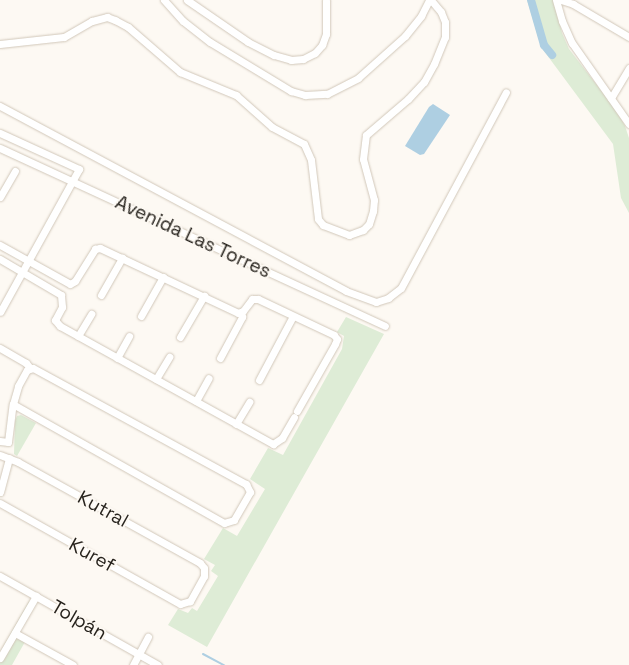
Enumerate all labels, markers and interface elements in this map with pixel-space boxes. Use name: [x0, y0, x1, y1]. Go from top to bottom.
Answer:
street label: Avenida Las Torres: [111, 191, 275, 283]
street label: Kutral: [74, 486, 132, 532]
street label: Kuref: [65, 533, 119, 577]
street label: Tolpán: [47, 595, 111, 645]

